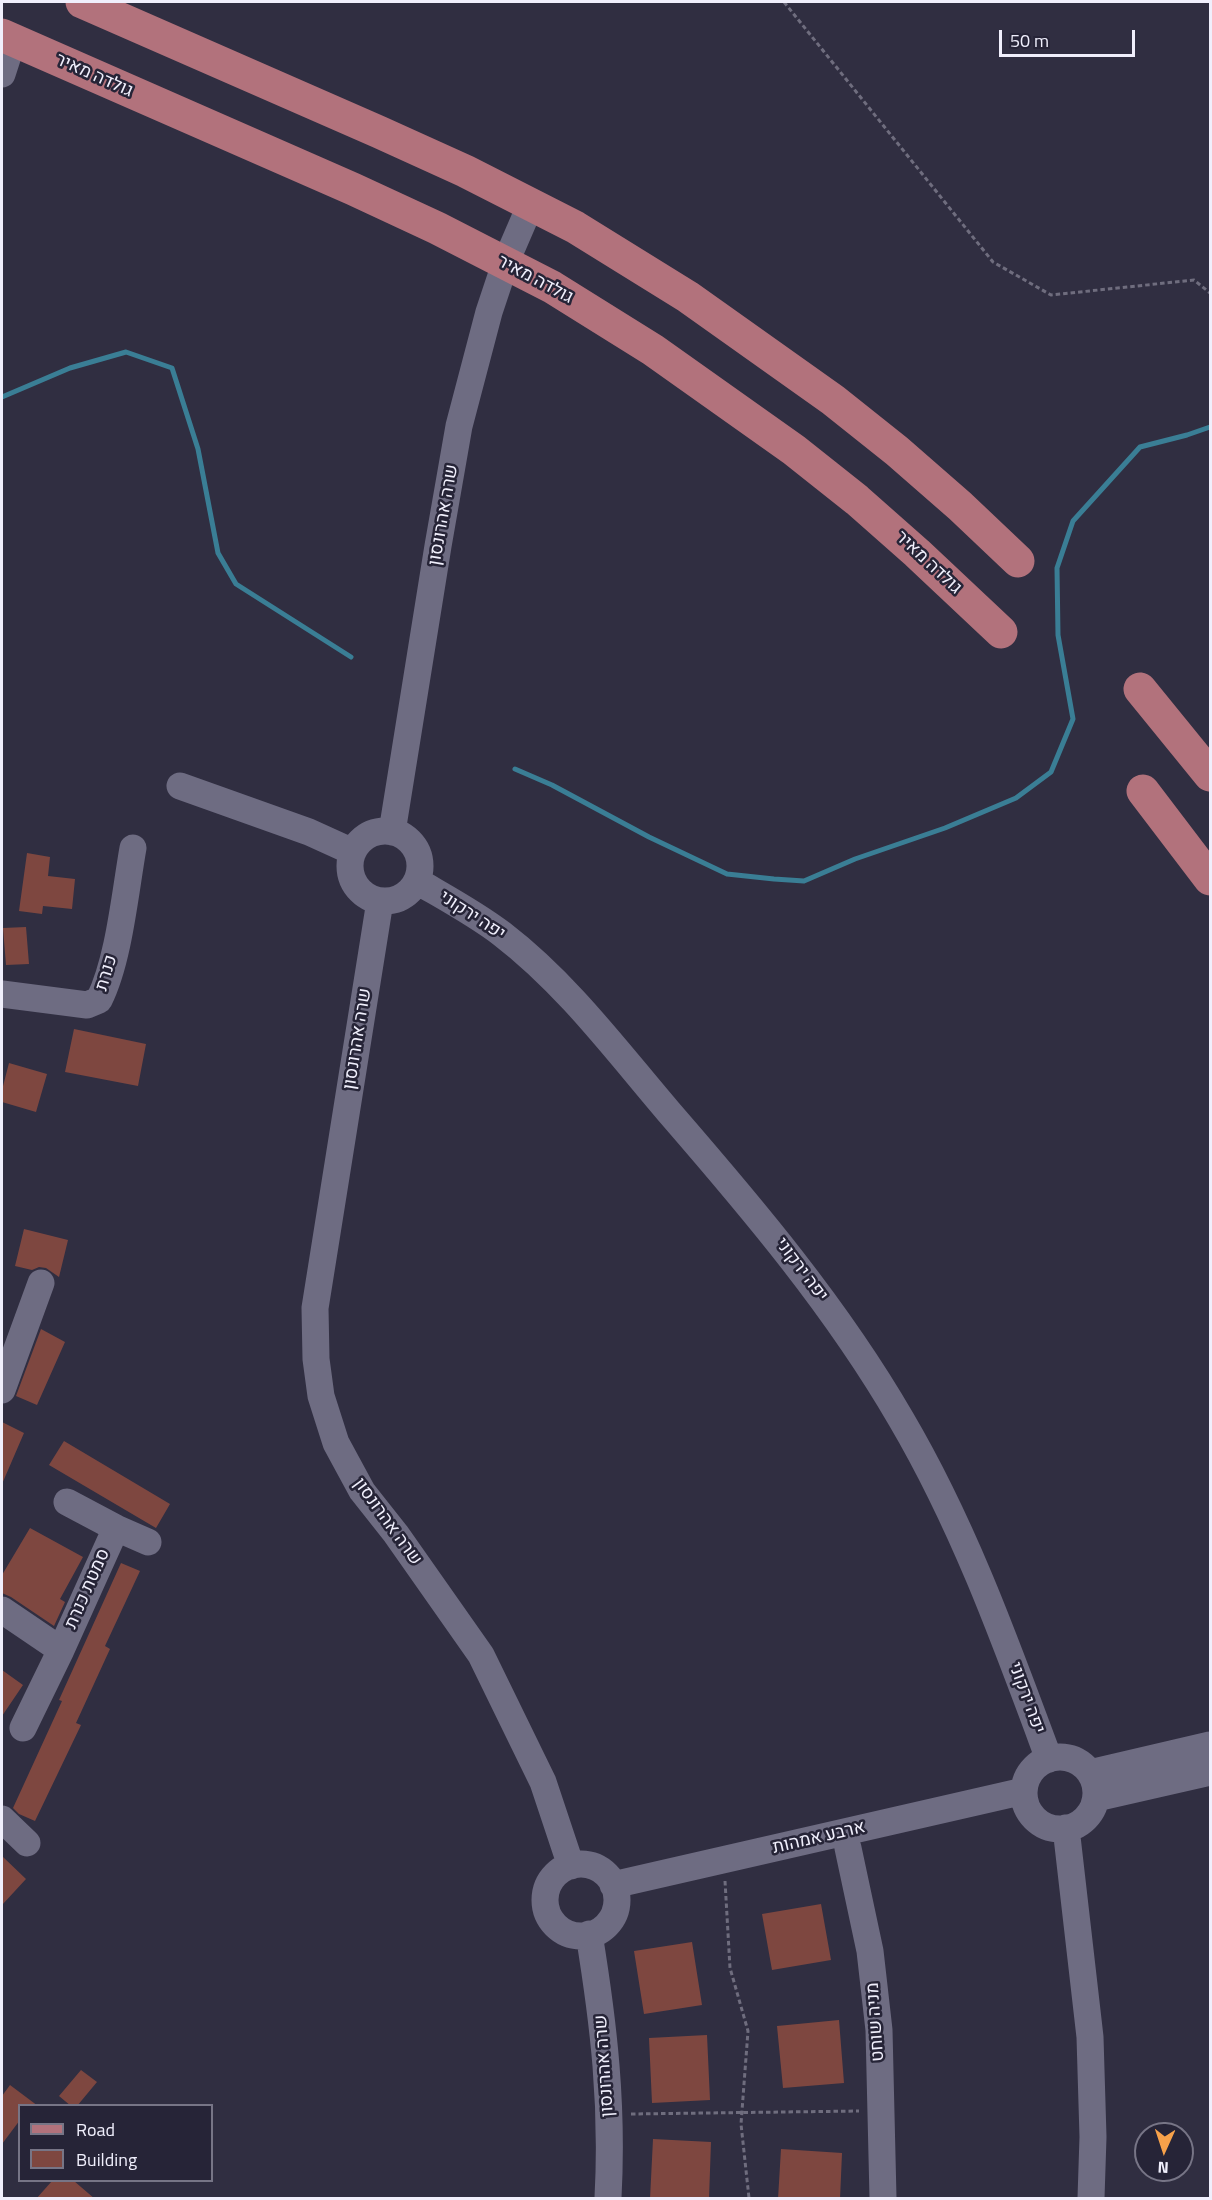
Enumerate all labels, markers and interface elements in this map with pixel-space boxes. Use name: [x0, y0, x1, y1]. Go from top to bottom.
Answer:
scale bar: [1002, 18, 1138, 56]
text: 50 m: [1010, 27, 1049, 54]
street label: גולדה מאיר: [52, 49, 136, 103]
street label: גולדה מאיר: [493, 251, 577, 309]
street label: שרה אהרונסון: [424, 463, 464, 567]
street label: גולדה מאיר: [890, 527, 966, 599]
street label: יפה ירקוני: [435, 887, 509, 945]
street label: כנרת: [91, 952, 123, 994]
street label: שרה אהרונסון: [339, 987, 377, 1091]
street label: יפה ירקוני: [770, 1234, 832, 1306]
street label: שרה אהרונסון: [348, 1474, 426, 1570]
street label: סמטת כנרת: [61, 1546, 115, 1632]
street label: יפה ירקוני: [1003, 1660, 1049, 1736]
street label: ארבע אמהות: [771, 1817, 867, 1859]
street label: מניה שוחט: [862, 1982, 890, 2062]
street label: שרה אהרונסון: [591, 2014, 619, 2118]
legend: [18, 2104, 213, 2182]
text: Road: [76, 2116, 115, 2143]
north arrow: [1134, 2122, 1194, 2182]
text: Building: [76, 2146, 137, 2173]
text: N: [1157, 2156, 1169, 2180]

